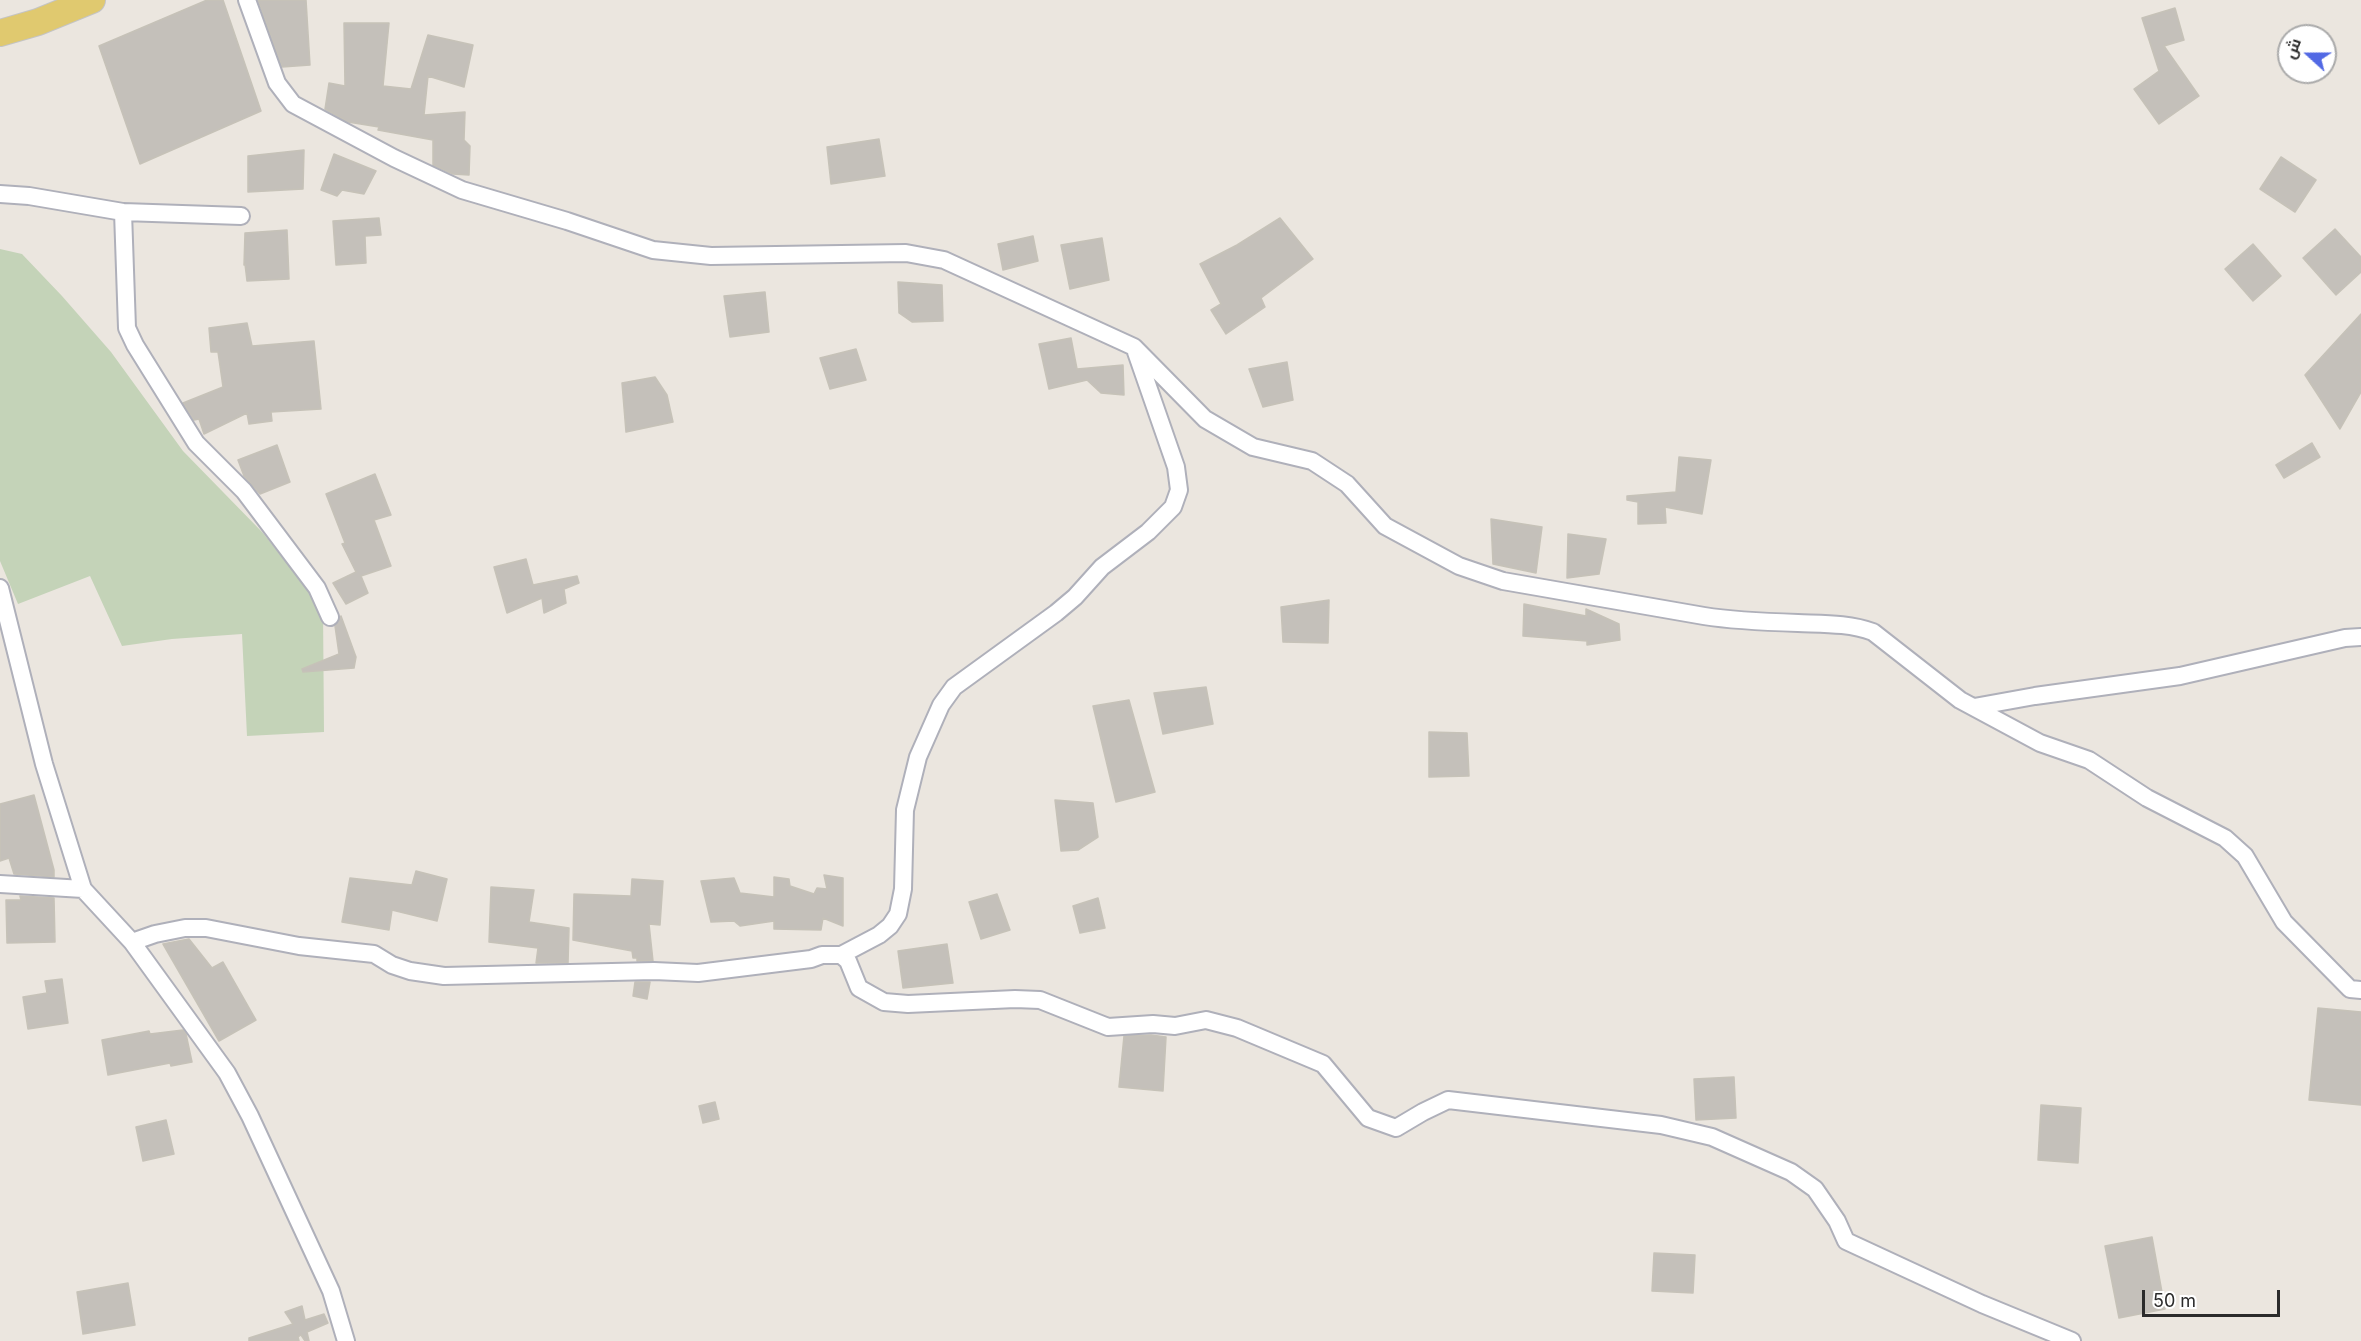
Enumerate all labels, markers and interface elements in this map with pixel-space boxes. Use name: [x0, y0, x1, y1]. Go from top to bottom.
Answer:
north arrow: [2277, 24, 2337, 84]
text: ش: [2279, 35, 2305, 61]
scale bar: [2145, 1278, 2283, 1316]
text: 50 m: [2153, 1290, 2196, 1311]

